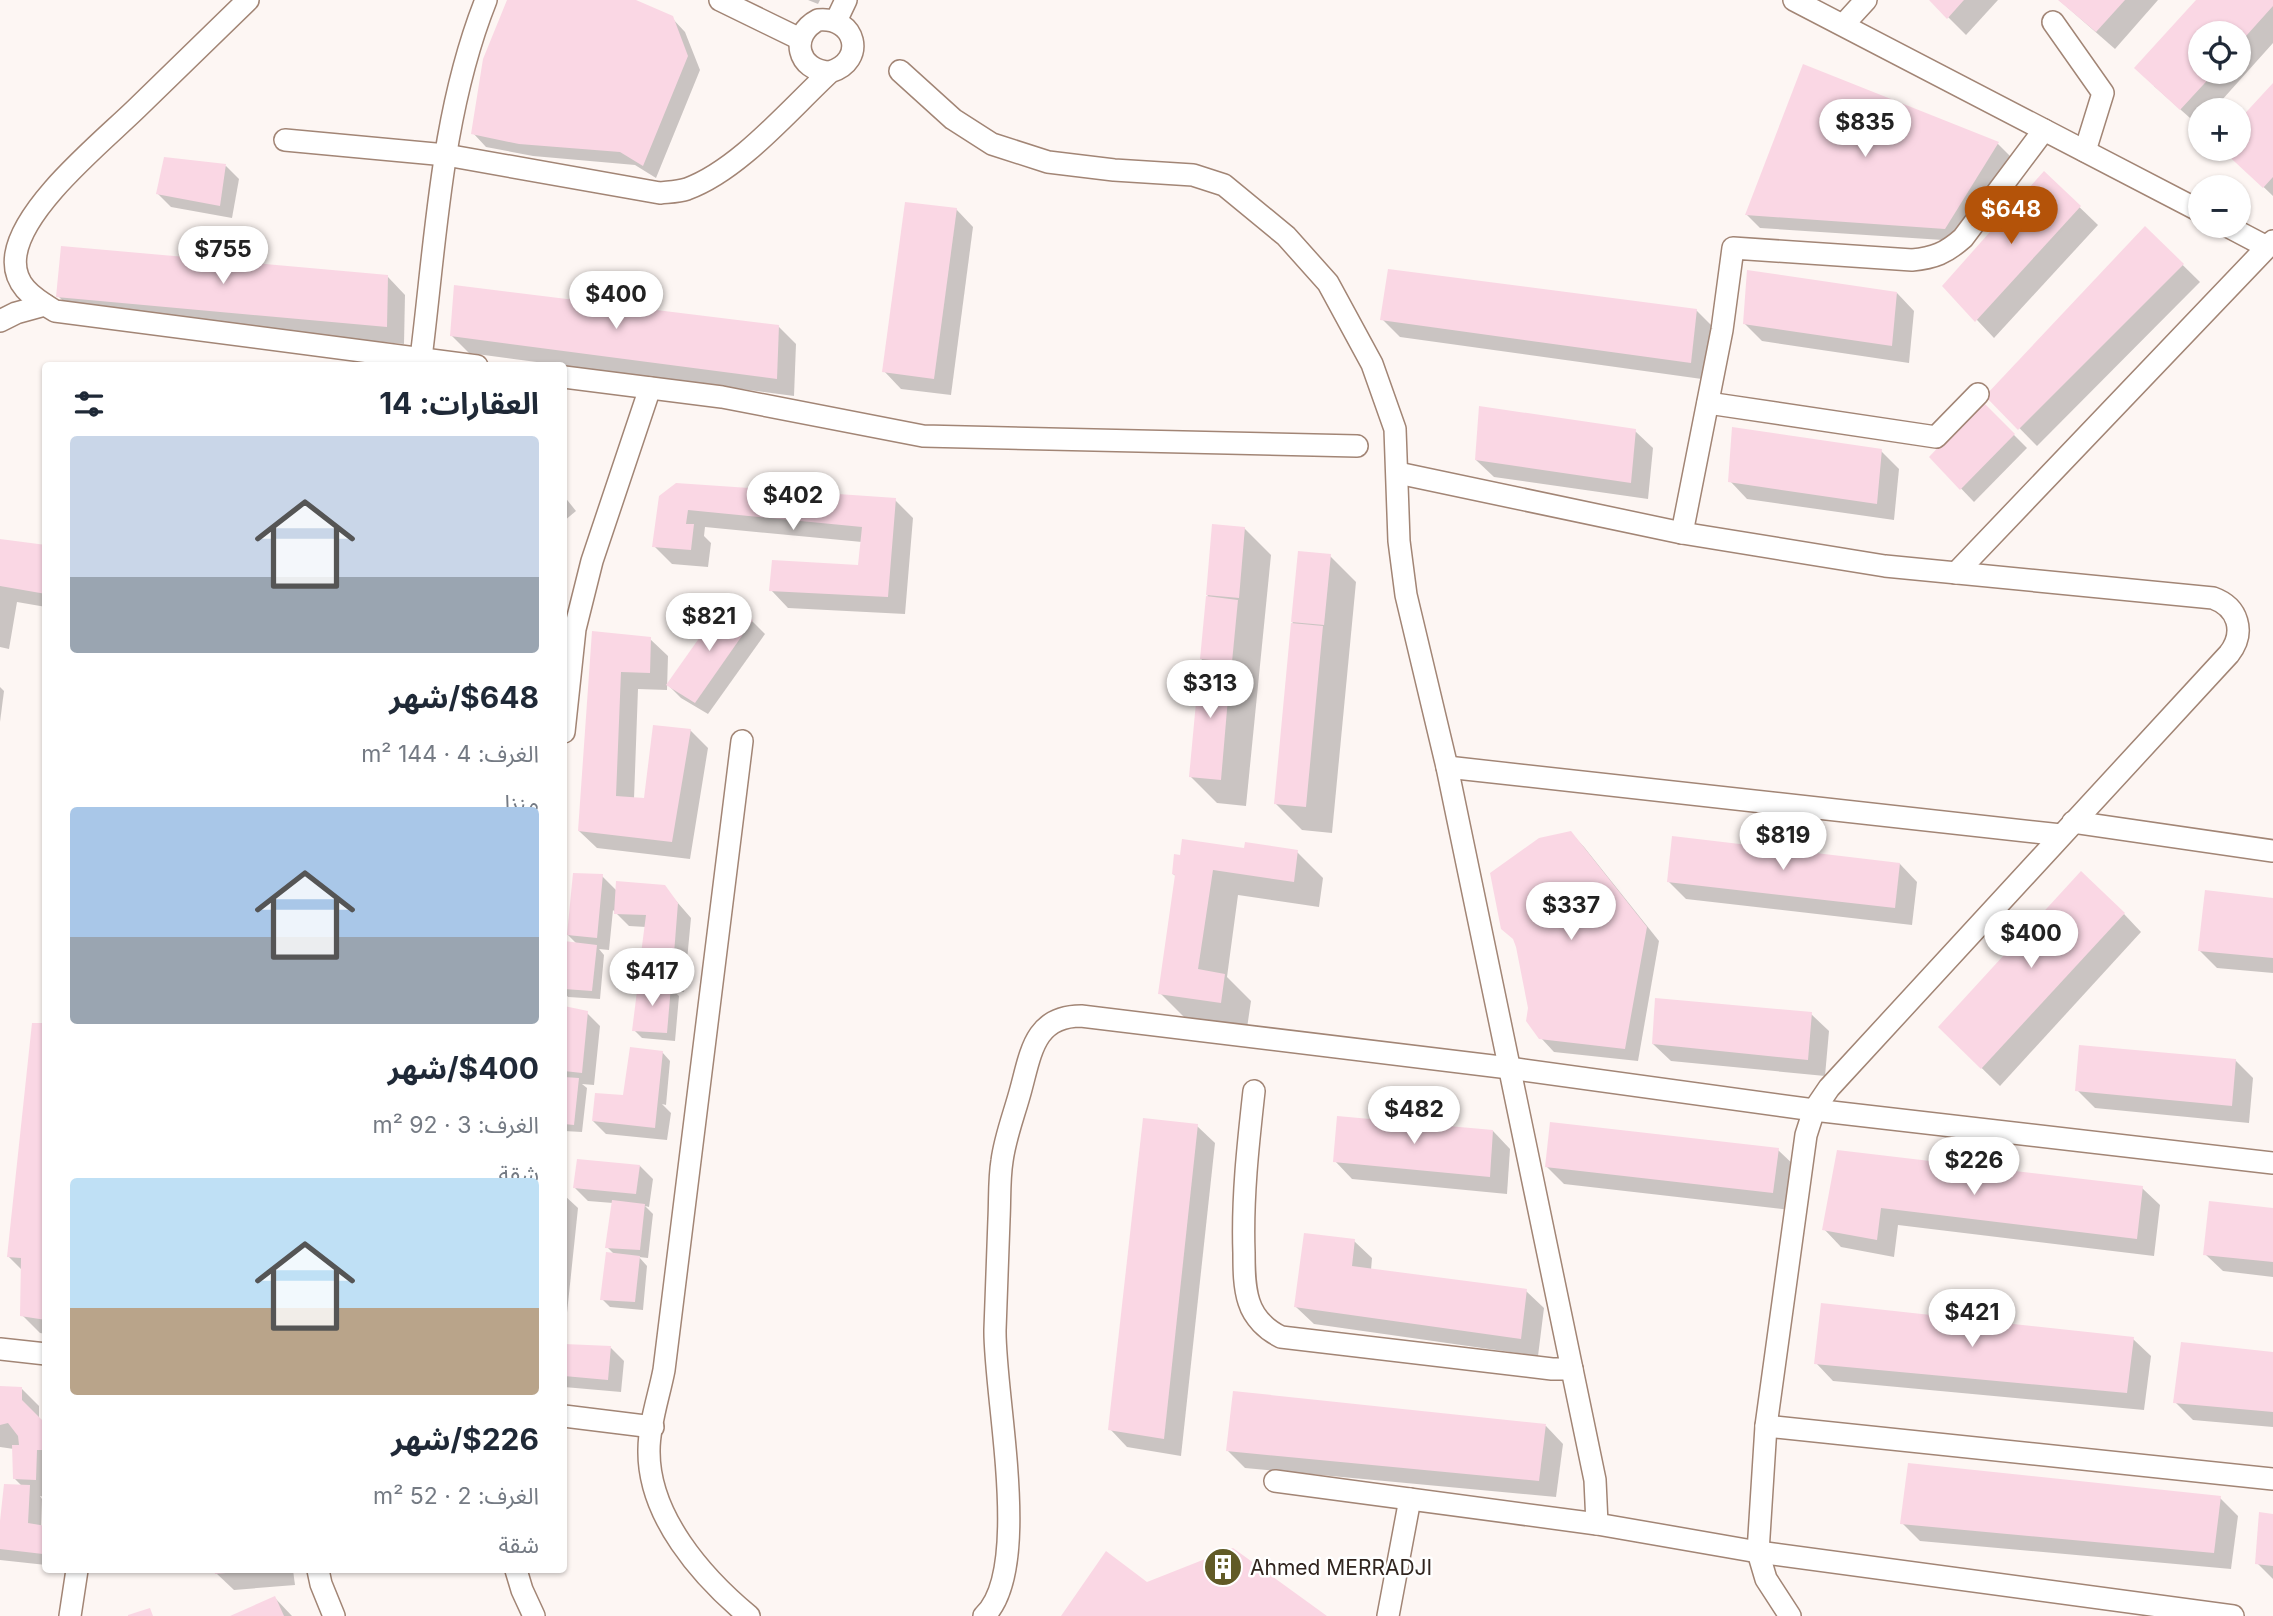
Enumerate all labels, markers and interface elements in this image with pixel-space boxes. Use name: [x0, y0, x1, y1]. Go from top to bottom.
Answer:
map controls: [2188, 21, 2251, 238]
button: locate: [2188, 21, 2251, 84]
button: +: [2188, 98, 2251, 161]
pin: $835: [1824, 100, 1906, 159]
text: $835: [1835, 108, 1895, 136]
button: −: [2188, 175, 2251, 238]
pin: $648: [1970, 187, 2052, 246]
text: $648: [1981, 195, 2041, 223]
pin: $755: [182, 226, 264, 286]
text: $755: [194, 235, 252, 263]
pin: $400: [575, 272, 657, 331]
text: $400: [585, 280, 647, 308]
icon: filters: [70, 385, 108, 423]
text: العقارات: 14: [379, 385, 539, 421]
pin: $402: [752, 472, 834, 532]
icon: home: [242, 481, 368, 607]
text: $402: [763, 481, 823, 509]
pin: $821: [668, 594, 750, 653]
text: $821: [682, 602, 736, 630]
pin: $313: [1169, 660, 1251, 720]
text: $313: [1183, 669, 1237, 697]
text: $648/شهر: [389, 679, 539, 715]
text: الغرف: 4 · 144 m²: [361, 740, 539, 768]
text: منزل: [494, 789, 539, 817]
pin: $819: [1742, 812, 1824, 872]
text: $819: [1756, 821, 1810, 849]
icon: home: [242, 852, 368, 978]
pin: $337: [1530, 883, 1612, 942]
text: $337: [1542, 891, 1600, 919]
pin: $400: [1990, 911, 2072, 970]
text: $400: [2000, 919, 2062, 947]
pin: $417: [611, 948, 693, 1008]
text: $417: [625, 957, 679, 985]
text: $400/شهر: [388, 1050, 539, 1086]
pin: $482: [1373, 1086, 1455, 1146]
text: $482: [1384, 1095, 1444, 1123]
text: الغرف: 3 · 92 m²: [373, 1111, 539, 1139]
pin: $226: [1933, 1138, 2015, 1197]
text: $226: [1945, 1146, 2003, 1174]
text: شقة: [498, 1160, 539, 1188]
icon: home: [242, 1223, 368, 1349]
pin: $421: [1931, 1290, 2013, 1349]
text: $421: [1944, 1298, 2000, 1326]
text: $226/شهر: [391, 1421, 539, 1457]
text: الغرف: 2 · 52 m²: [373, 1482, 539, 1510]
text: شقة: [498, 1531, 539, 1559]
building icon: Ahmed MERRADJI: [1202, 1546, 1244, 1588]
place label: Ahmed MERRADJI: [1250, 1555, 1432, 1580]

